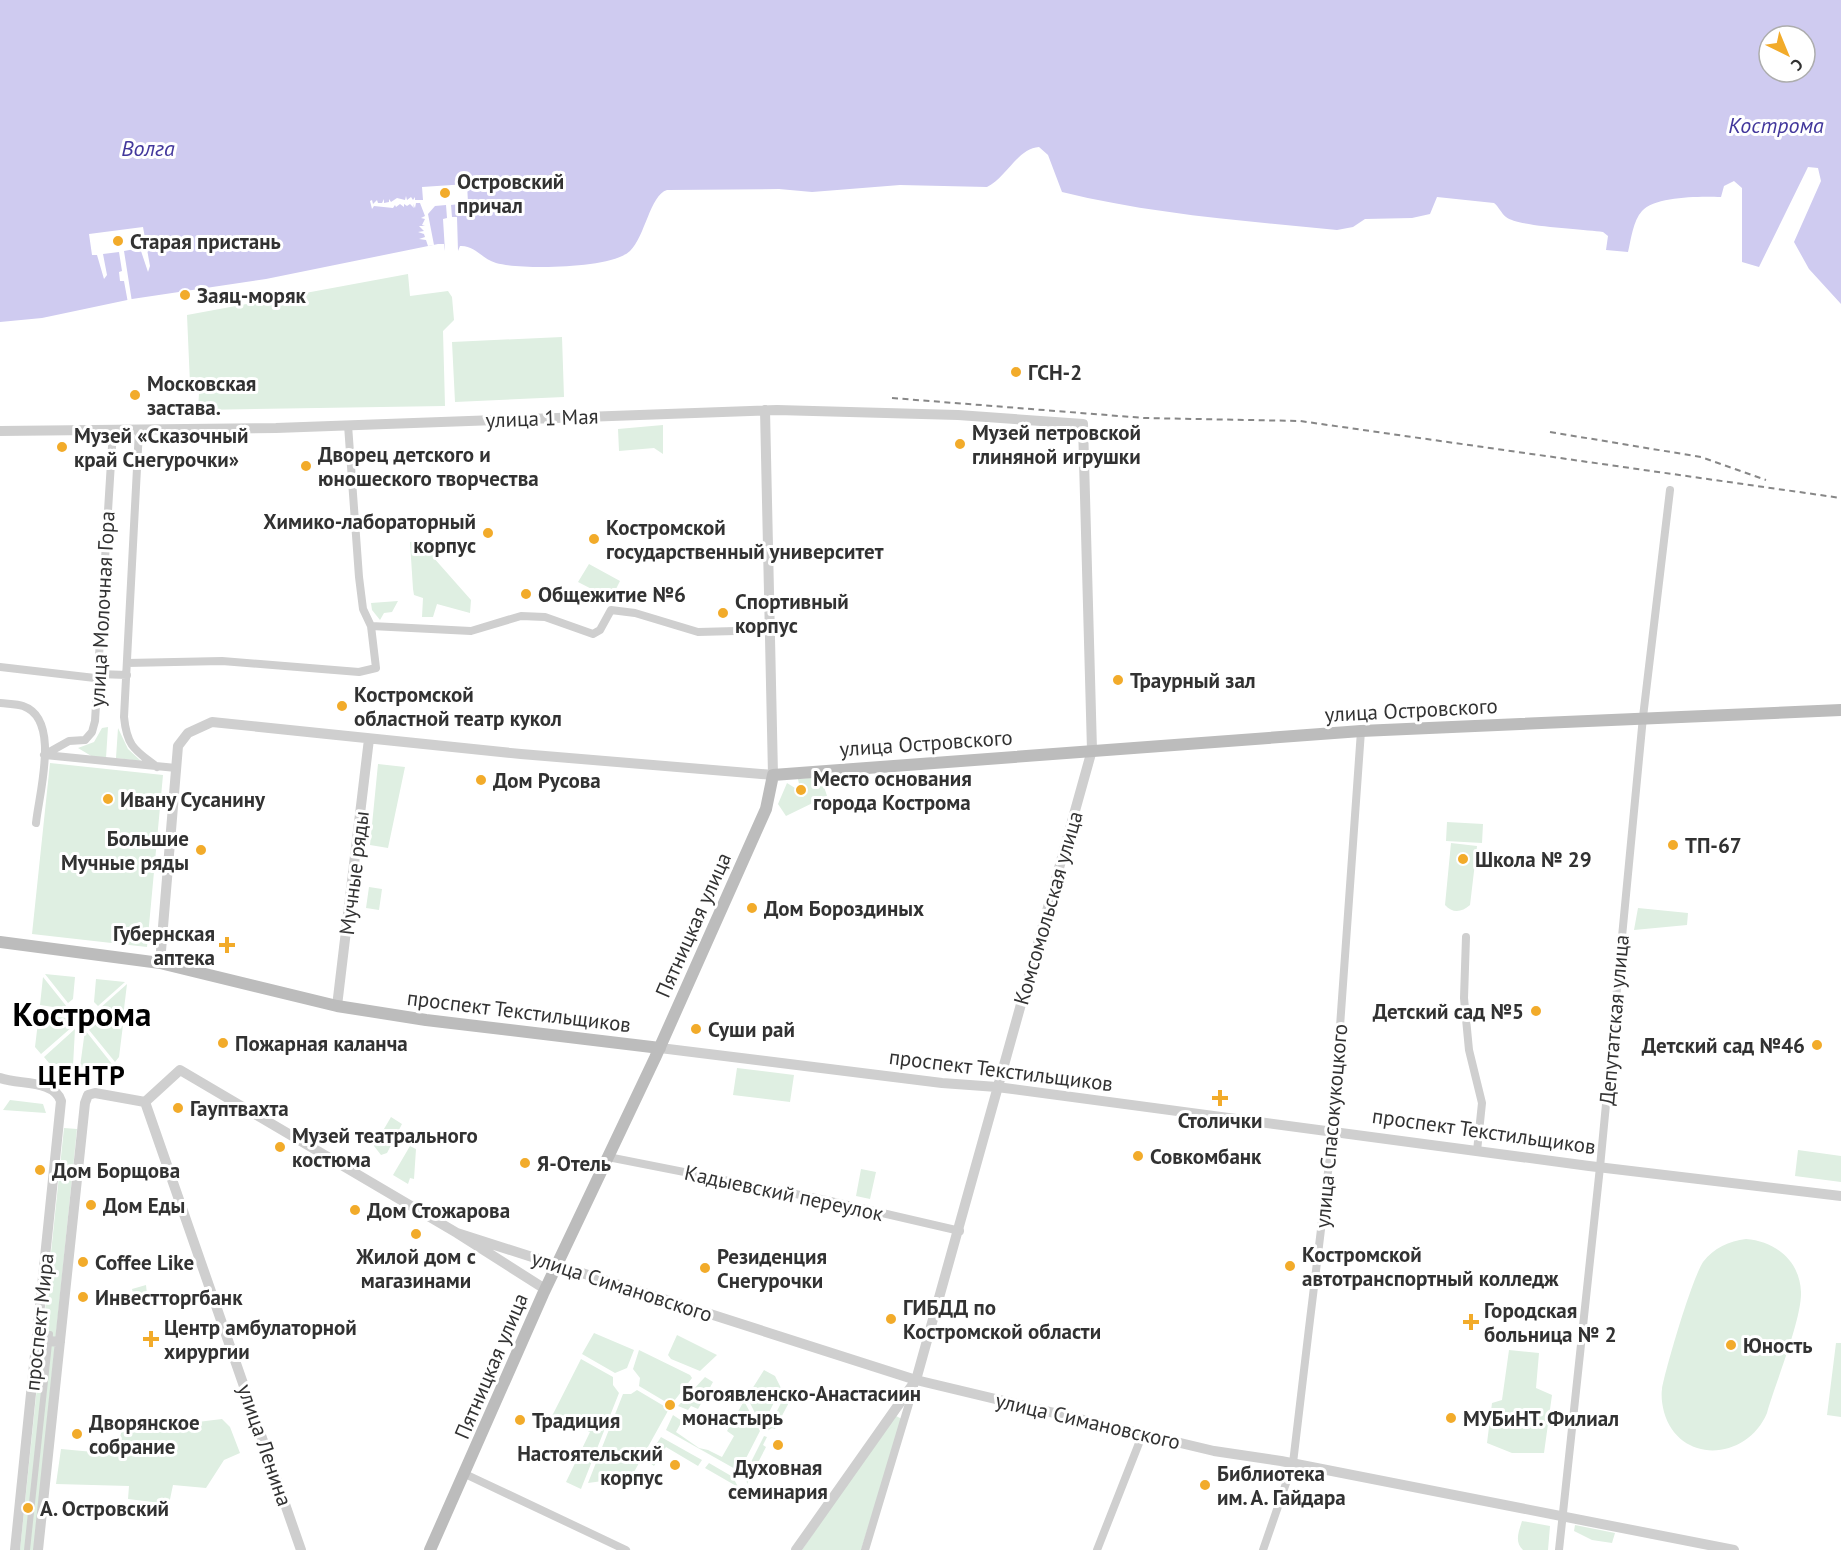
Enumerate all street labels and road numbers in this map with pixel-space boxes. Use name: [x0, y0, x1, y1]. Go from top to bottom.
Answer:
street label: улица 1 Мая: [485, 403, 599, 433]
street label: улица Молочная Гора: [83, 510, 121, 708]
street label: улица Островского: [1324, 692, 1498, 728]
street label: улица Островского: [839, 723, 1013, 763]
street label: Комсомольская улица: [1007, 808, 1089, 1008]
street label: Мучные ряды: [333, 809, 375, 937]
street label: Пятницкая улица: [649, 848, 737, 1002]
street label: Депутатская улица: [1593, 934, 1635, 1106]
street label: проспект Текстильщиков: [405, 984, 633, 1038]
street label: улица Спасокукоцкого: [1309, 1023, 1353, 1229]
street label: проспект Текстильщиков: [887, 1043, 1115, 1097]
street label: проспект Текстильщиков: [1370, 1102, 1598, 1160]
street label: Кадыевский переулок: [682, 1159, 886, 1227]
street label: улица Симановского: [528, 1244, 716, 1328]
street label: проспект Мира: [18, 1252, 60, 1392]
street label: Пятницкая улица: [448, 1289, 534, 1443]
street label: улица Ленина: [232, 1380, 298, 1510]
street label: улица Симановского: [993, 1387, 1183, 1455]

